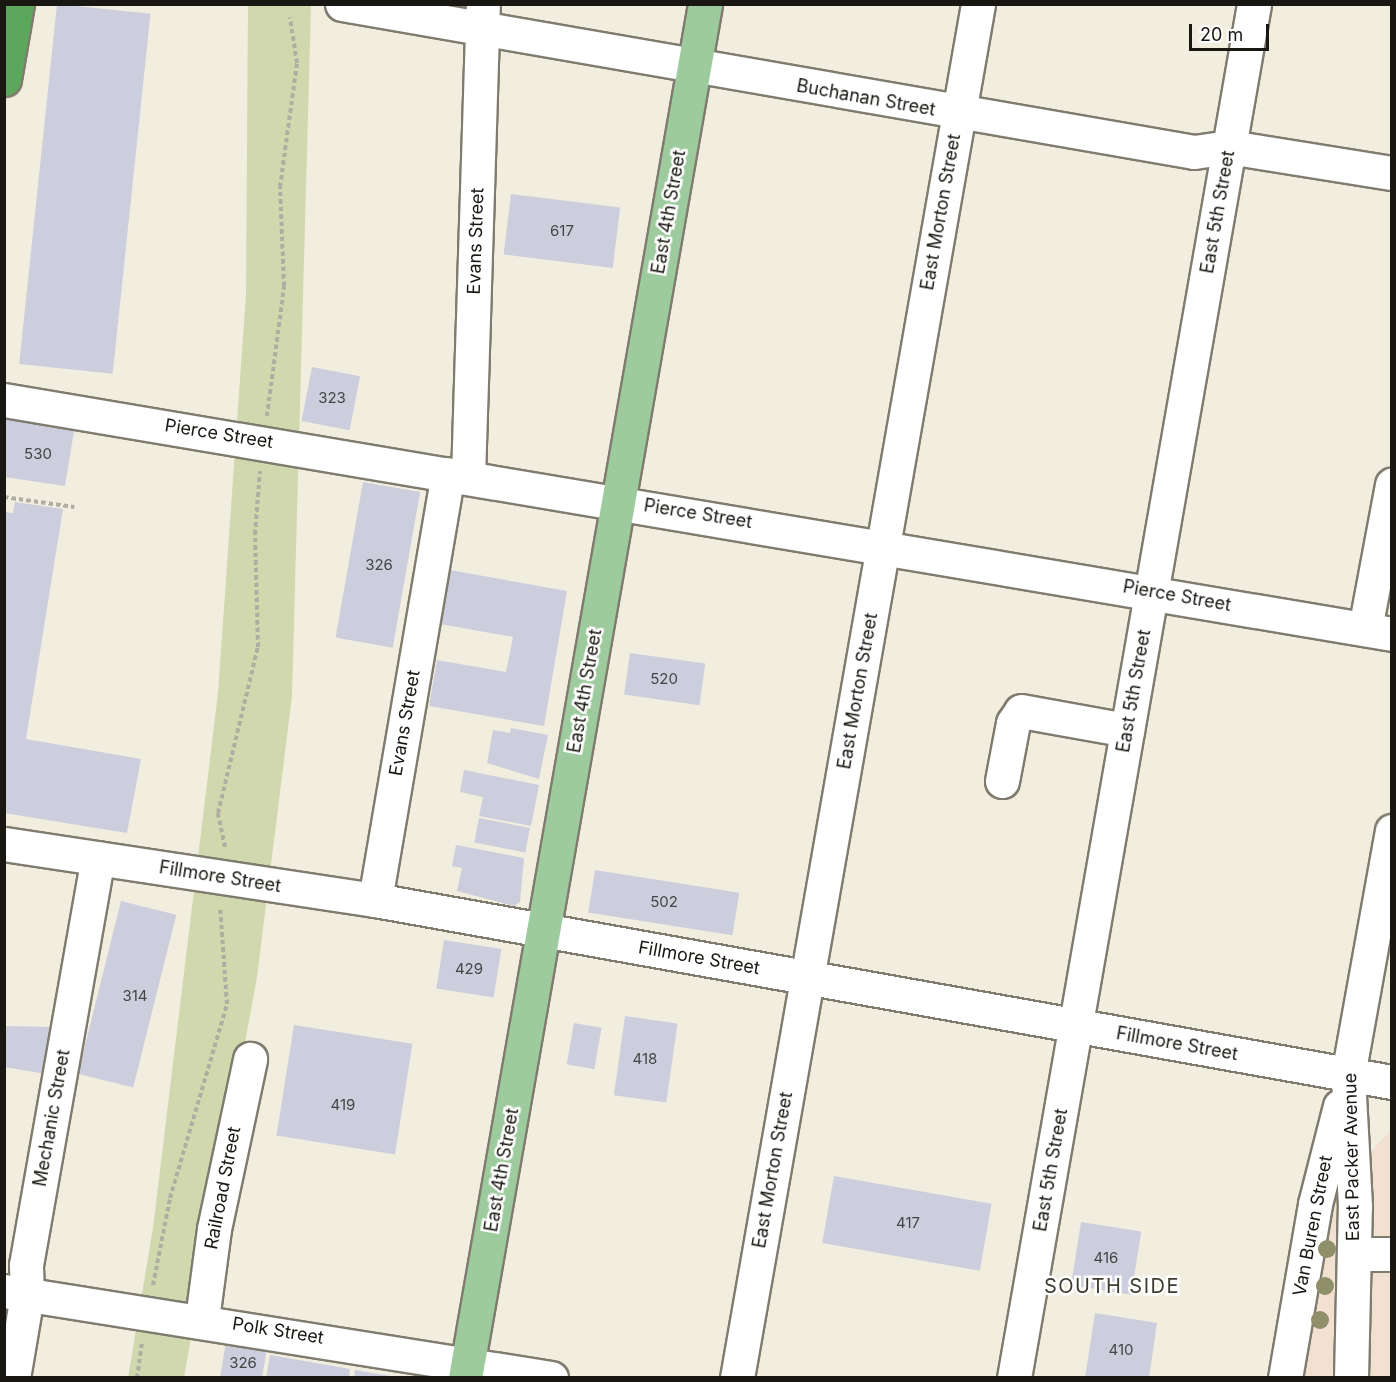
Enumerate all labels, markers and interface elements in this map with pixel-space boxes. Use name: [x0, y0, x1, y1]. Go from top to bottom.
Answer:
scale bar: [1192, 12, 1272, 50]
text: 20 m: [1200, 24, 1243, 45]
street label: Buchanan Street: [795, 75, 937, 121]
street label: East Morton Street: [917, 132, 965, 292]
street label: East 4th Street: [647, 148, 691, 276]
street label: East 5th Street: [1197, 149, 1239, 275]
street label: Evans Street: [463, 187, 489, 295]
house number: 617: [550, 222, 574, 240]
house number: 323: [318, 389, 346, 407]
street label: Pierce Street: [163, 415, 275, 453]
house number: 530: [24, 445, 52, 463]
street label: Pierce Street: [642, 495, 754, 533]
house number: 326: [365, 556, 393, 574]
street label: Pierce Street: [1121, 576, 1233, 616]
street label: East Morton Street: [834, 611, 882, 771]
street label: East 4th Street: [563, 627, 607, 755]
street label: East 5th Street: [1113, 628, 1155, 754]
street label: Evans Street: [385, 668, 425, 778]
house number: 520: [650, 670, 678, 688]
street label: Fillmore Street: [158, 857, 282, 897]
house number: 502: [650, 893, 678, 911]
street label: Fillmore Street: [637, 937, 761, 979]
house number: 429: [455, 960, 483, 978]
house number: 314: [122, 987, 148, 1005]
street label: Fillmore Street: [1115, 1023, 1239, 1065]
street label: Mechanic Street: [29, 1048, 75, 1188]
house number: 418: [633, 1050, 657, 1068]
street label: East Packer Avenue: [1340, 1073, 1364, 1241]
street label: East Morton Street: [749, 1090, 797, 1250]
house number: 419: [331, 1096, 355, 1114]
street label: East 4th Street: [480, 1106, 524, 1234]
street label: East 5th Street: [1030, 1107, 1072, 1233]
street label: Railroad Street: [200, 1125, 246, 1251]
street label: Van Buren Street: [1289, 1154, 1337, 1298]
house number: 417: [896, 1214, 920, 1232]
house number: 416: [1094, 1249, 1118, 1267]
district label: SOUTH SIDE: [1044, 1274, 1180, 1298]
street label: Polk Street: [231, 1313, 325, 1349]
house number: 410: [1109, 1341, 1133, 1359]
house number: 326: [229, 1354, 257, 1372]

